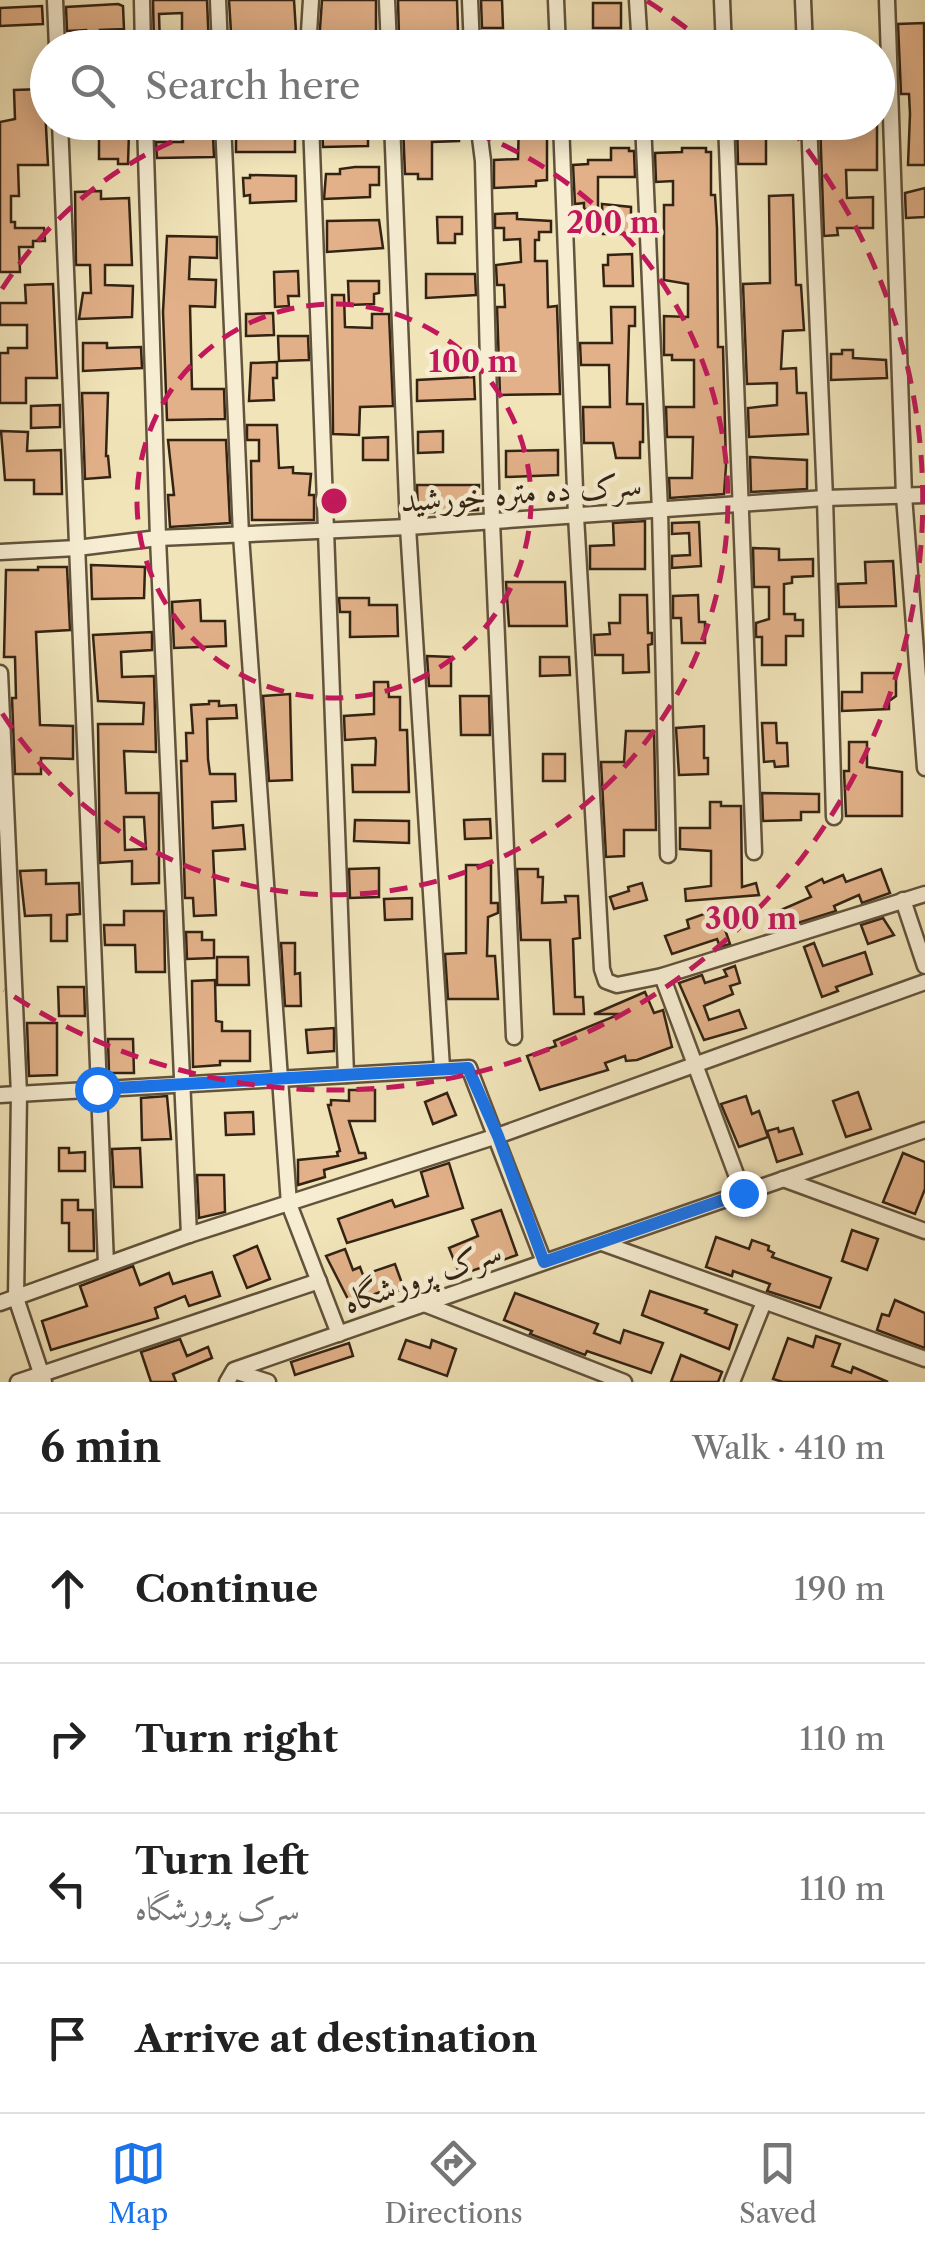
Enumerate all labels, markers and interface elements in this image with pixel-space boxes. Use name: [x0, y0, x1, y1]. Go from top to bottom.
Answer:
search box: [30, 30, 895, 140]
icon: search: [65, 58, 120, 113]
text: Search here: [145, 62, 360, 109]
text: 200 m: [566, 204, 660, 241]
text: 100 m: [429, 343, 518, 380]
street label: سرک ده متره خورشید: [399, 464, 643, 522]
centre of rings: [316, 483, 352, 519]
text: 300 m: [705, 900, 797, 937]
route start: [75, 1067, 121, 1113]
route end: [721, 1171, 767, 1217]
street label: سرک پرورشگاه: [338, 1231, 507, 1323]
text: 6 min: [40, 1421, 161, 1473]
text: Walk · 410 m: [692, 1428, 885, 1467]
icon: ahead: [40, 1561, 95, 1616]
text: Continue: [135, 1565, 318, 1612]
text: 190 m: [794, 1569, 885, 1608]
icon: right: [40, 1711, 95, 1766]
text: Turn right: [135, 1715, 338, 1762]
text: 110 m: [799, 1719, 885, 1758]
text: Turn left: [135, 1837, 309, 1884]
icon: left: [40, 1861, 95, 1916]
text: 110 m: [799, 1869, 885, 1908]
text: سرک پرورشگاه: [135, 1889, 300, 1928]
icon: arrive: [40, 2011, 95, 2066]
text: Arrive at destination: [135, 2015, 538, 2062]
tab: Map: [108, 2136, 168, 2230]
tab: Directions: [384, 2136, 523, 2230]
tab: Saved: [739, 2136, 817, 2230]

